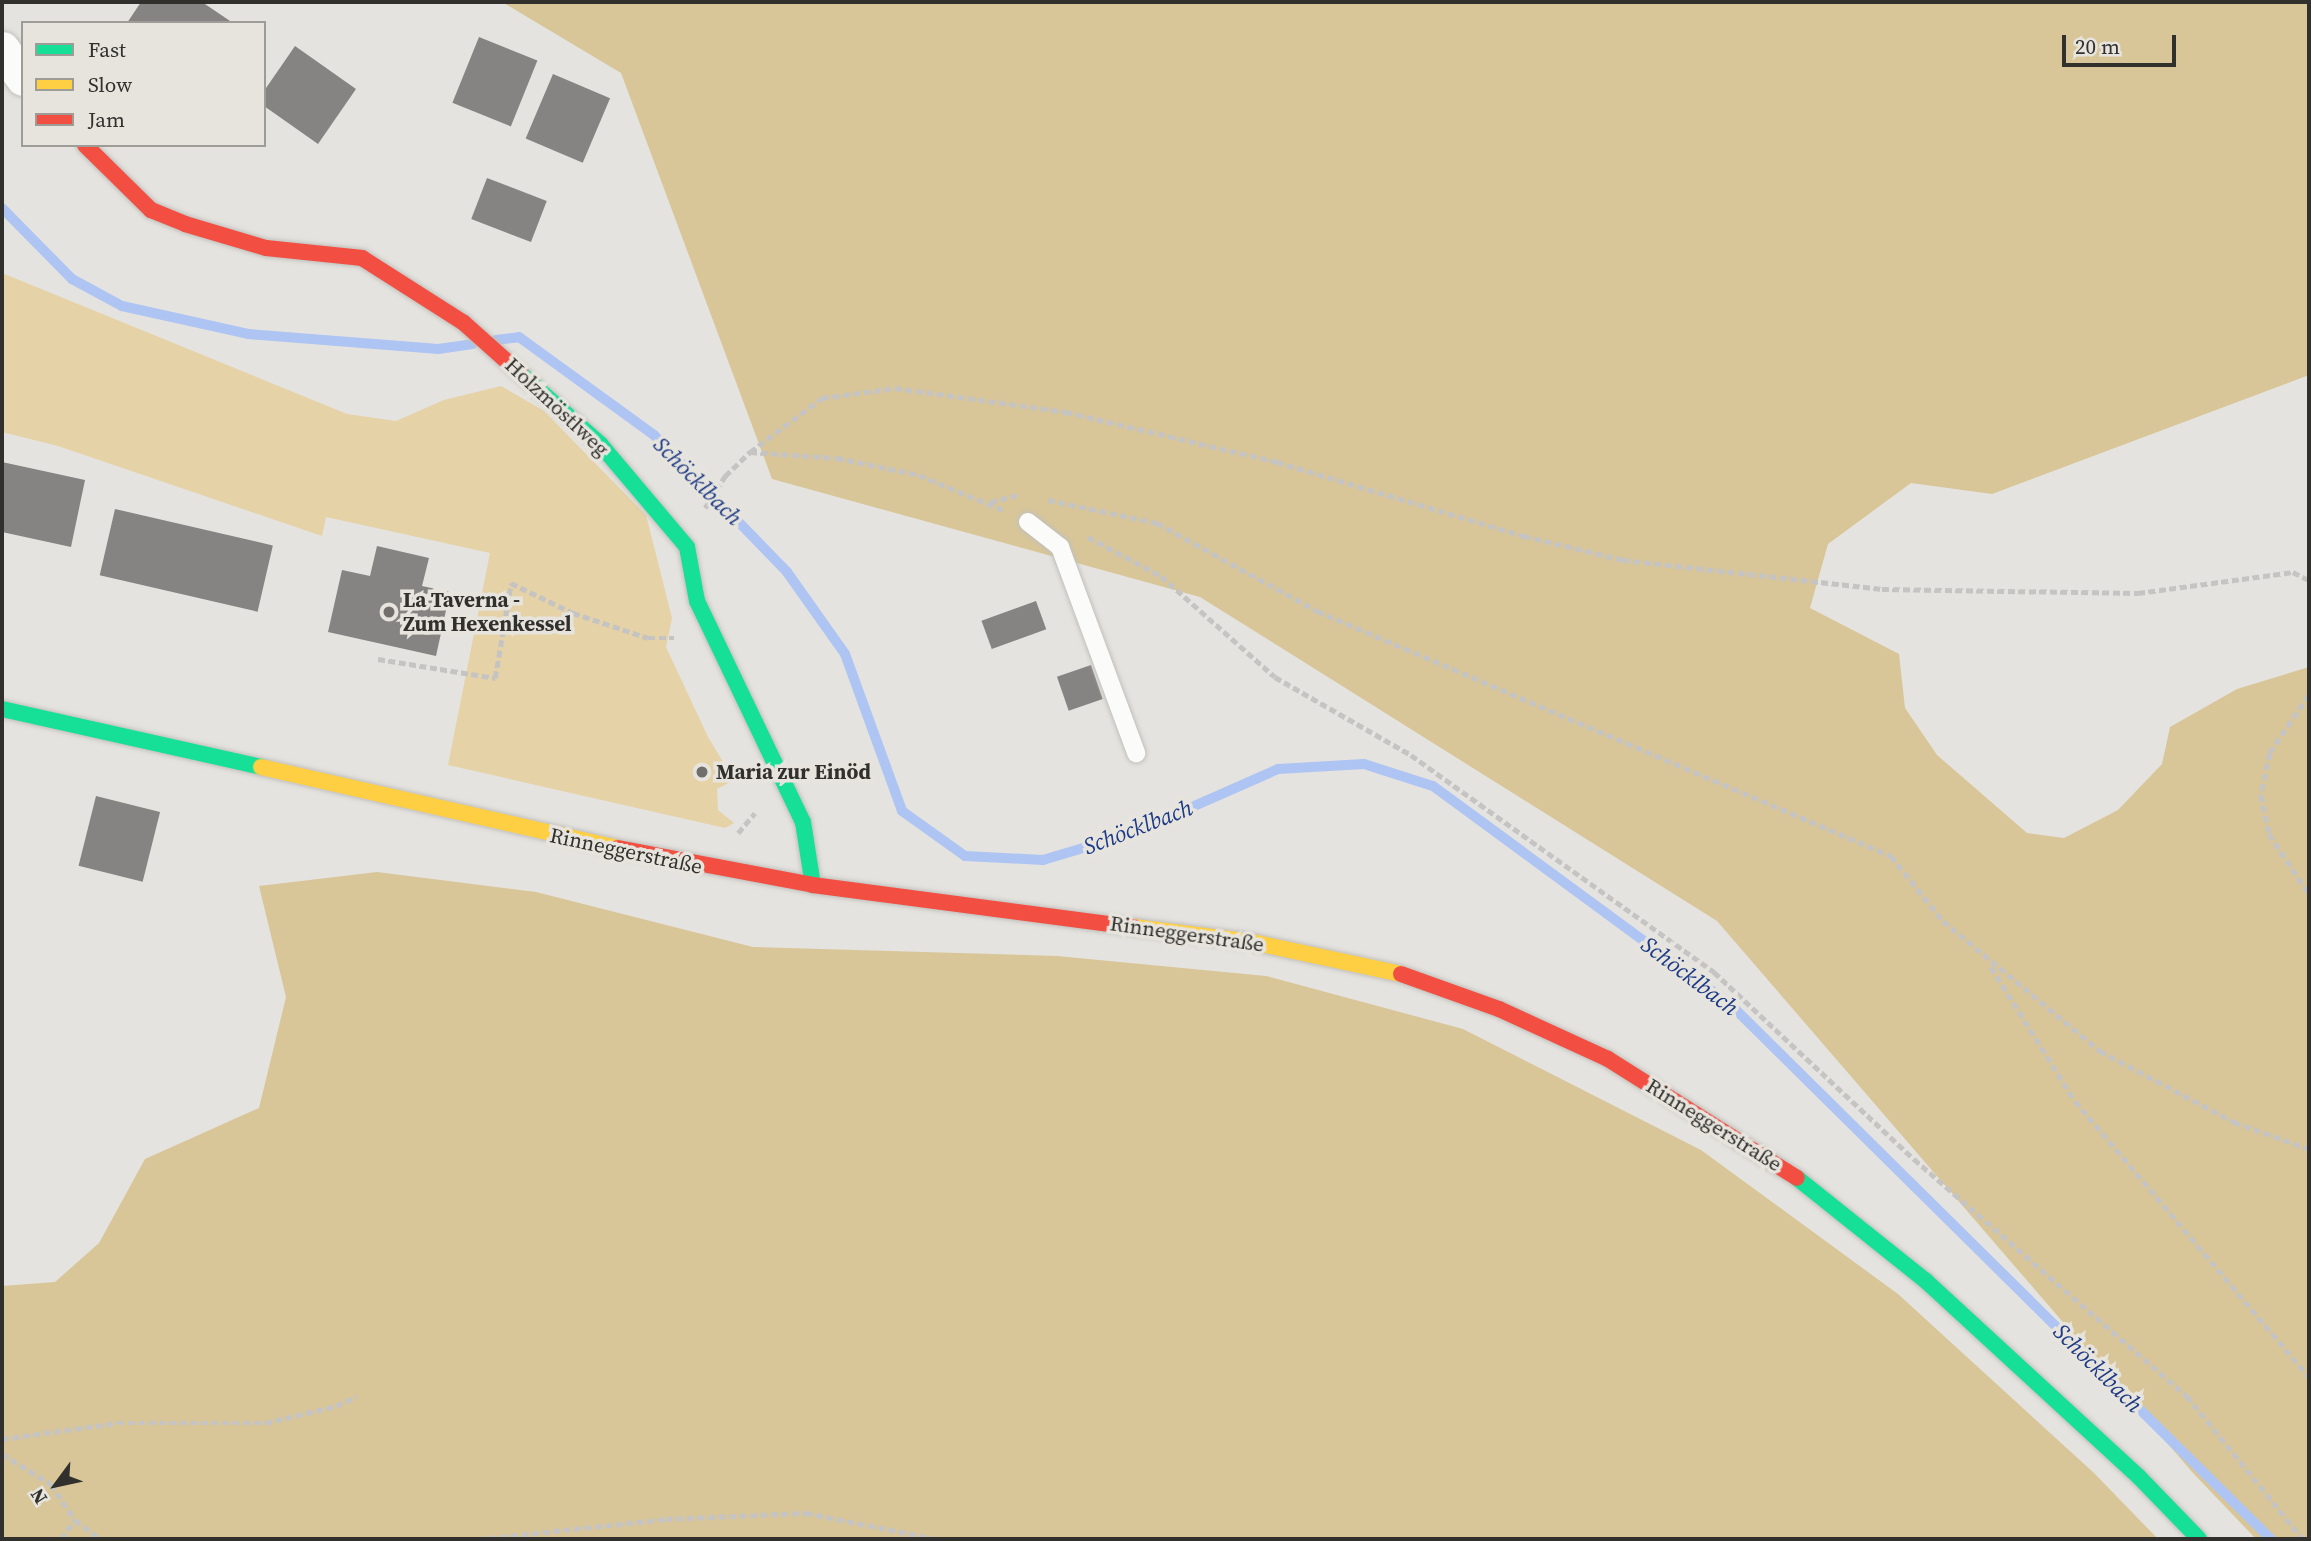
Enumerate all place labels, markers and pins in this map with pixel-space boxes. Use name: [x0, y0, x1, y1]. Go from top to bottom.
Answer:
place label: La Taverna - Zum Hexenkessel: [403, 587, 572, 637]
marker: La Taverna - Zum Hexenkessel: [381, 604, 397, 620]
place label: Maria zur Einöd: [716, 759, 871, 785]
marker: Maria zur Einöd: [694, 764, 710, 780]

